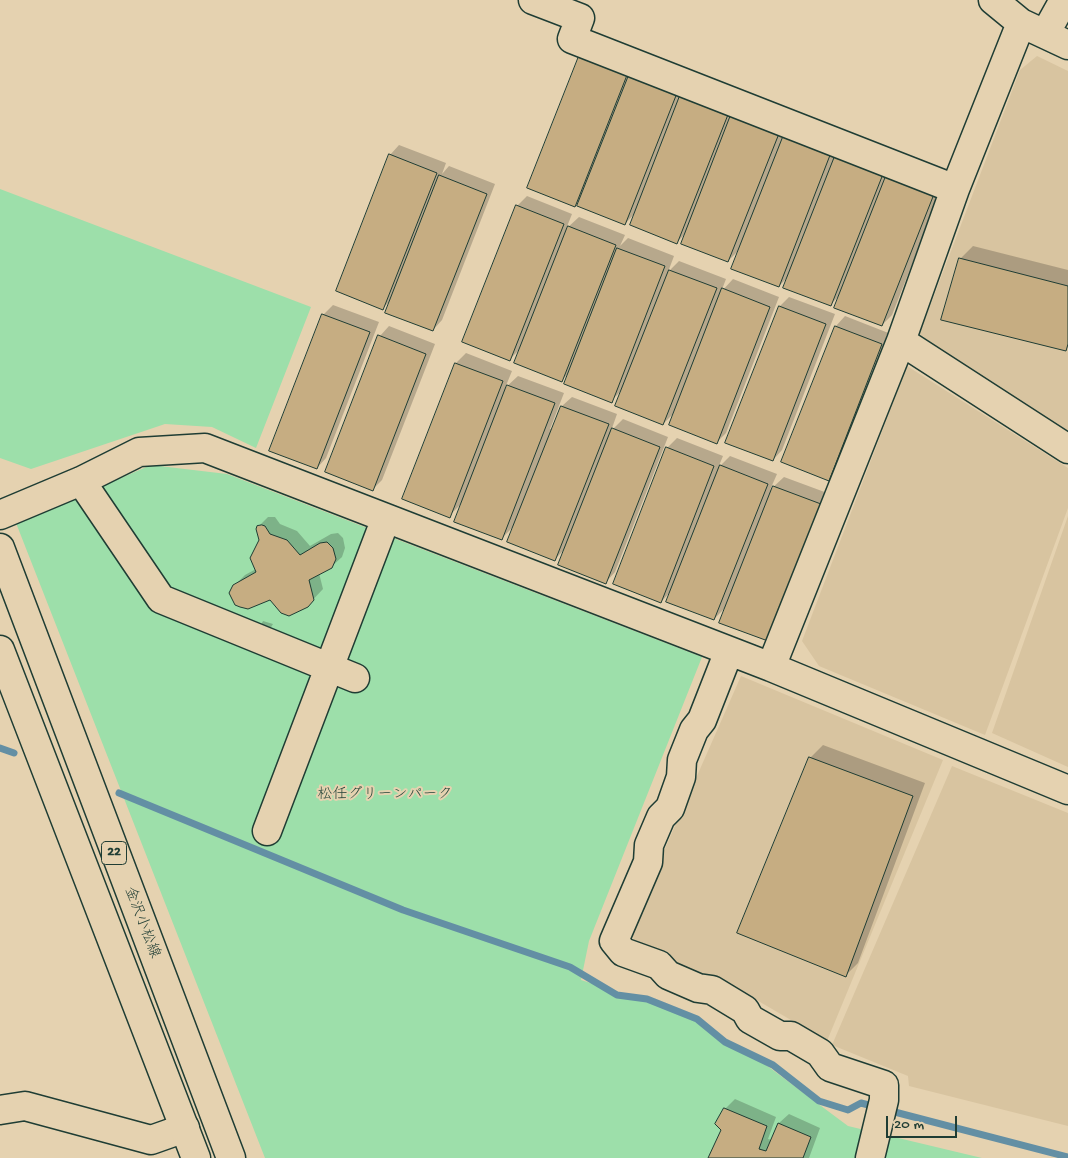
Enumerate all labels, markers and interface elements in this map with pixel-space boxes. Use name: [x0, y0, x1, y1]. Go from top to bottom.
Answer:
park label: 松任グリーンパーク: [318, 787, 452, 805]
road number: 22: [102, 841, 126, 864]
street label: 金沢小松線: [119, 885, 163, 961]
scale bar: [888, 1106, 959, 1138]
text: 20 m: [894, 1116, 924, 1134]

